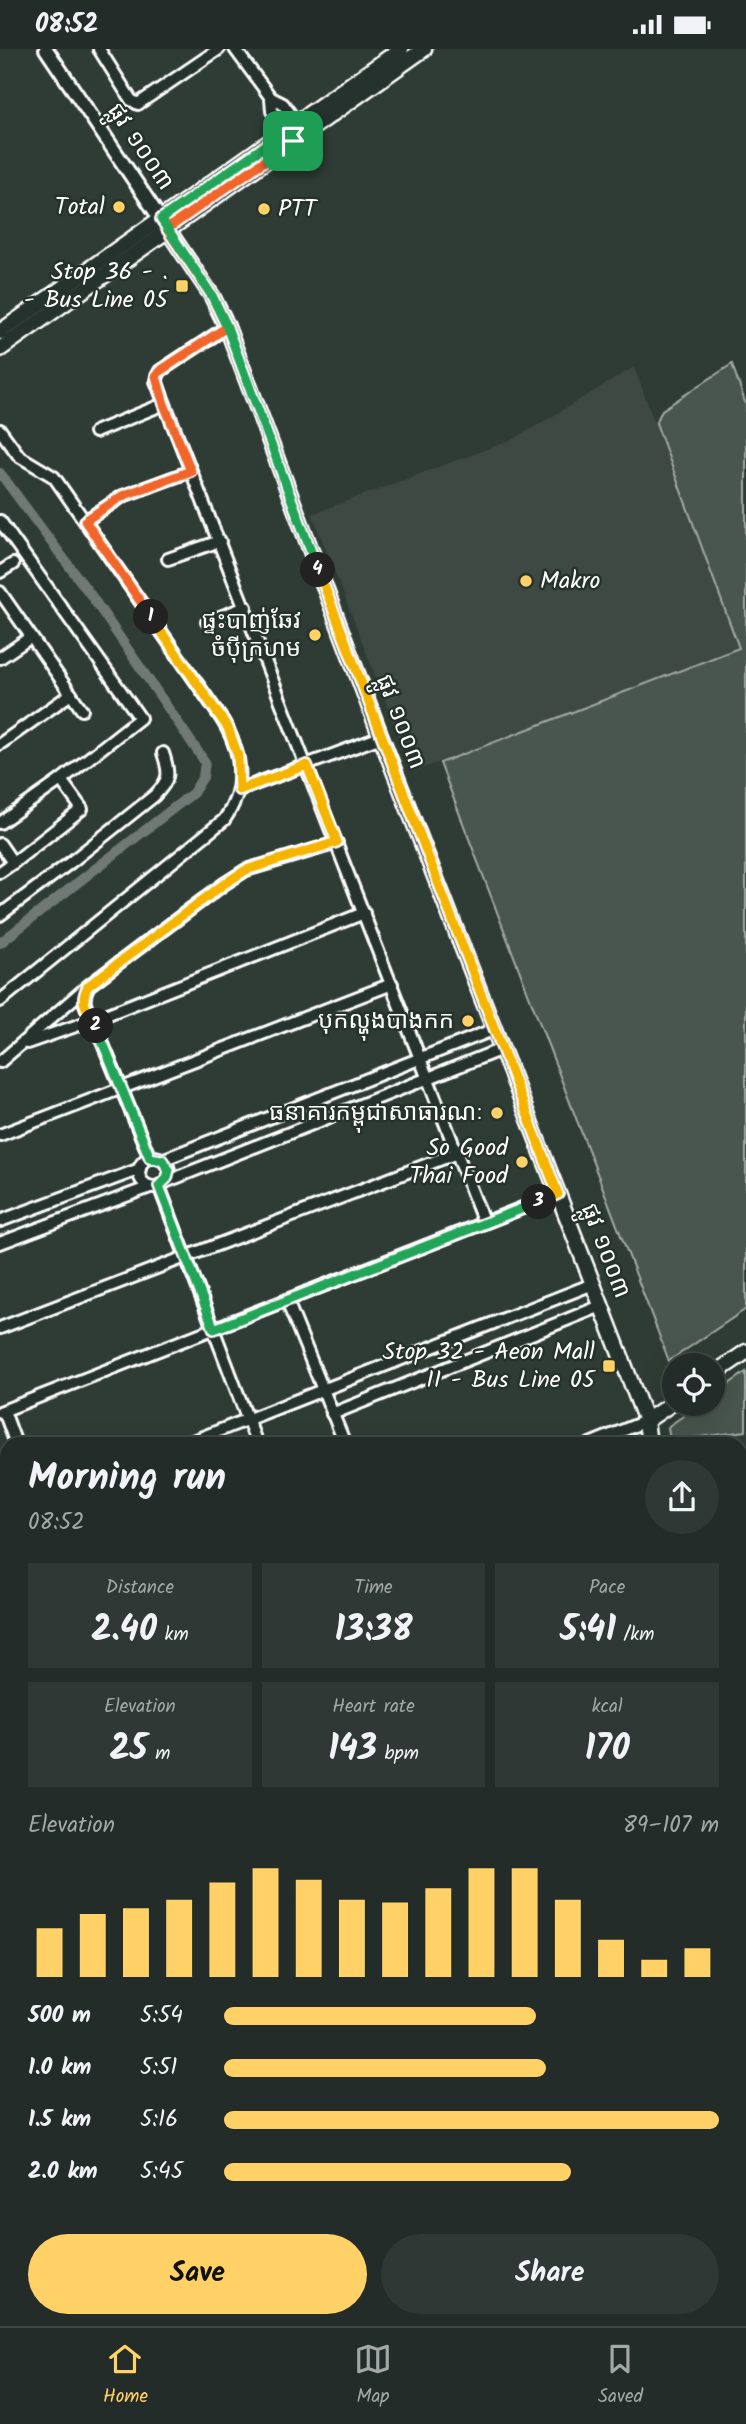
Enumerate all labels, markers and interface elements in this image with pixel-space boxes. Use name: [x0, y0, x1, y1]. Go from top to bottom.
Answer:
text: 08:52: [35, 4, 98, 46]
street label: ផ្លូវ ១០០៣: [95, 95, 184, 200]
pin: [263, 111, 323, 171]
icon: arrive: [274, 122, 312, 160]
place label: Total: [55, 188, 105, 227]
place label: PTT: [278, 190, 319, 229]
marker: Total: [111, 199, 127, 215]
marker: PTT: [256, 201, 272, 217]
place label: Stop 36 - . - Bus Line 05: [24, 253, 170, 320]
marker: Stop 36 - . - Bus Line 05: [174, 278, 190, 294]
pin: 4: [300, 553, 336, 587]
text: 4: [312, 554, 323, 584]
place label: Makro: [540, 562, 600, 601]
marker: Makro: [518, 573, 534, 589]
pin: 1: [134, 599, 168, 635]
text: 1: [148, 601, 153, 631]
place label: ផ្ទះបាញ់ឆែវ ចំប៉ីក្រហម: [202, 602, 301, 669]
marker: ផ្ទះបាញ់ឆែវ ចំប៉ីក្រហម: [307, 627, 323, 643]
street label: ផ្លូវ ១០០៣: [363, 669, 436, 776]
place label: បុកល្ហុងបាងកក: [318, 1002, 454, 1041]
pin: 2: [78, 1009, 114, 1044]
text: 2: [90, 1010, 101, 1040]
marker: បុកល្ហុងបាងកក: [460, 1013, 476, 1029]
place label: ធនាគារកម្ពុជាសាធារណៈ: [269, 1094, 483, 1133]
marker: ធនាគារកម្ពុជាសាធារណៈ: [489, 1105, 505, 1121]
place label: So Good Thai Food: [409, 1129, 509, 1196]
marker: So Good Thai Food: [514, 1154, 530, 1170]
pin: 3: [522, 1185, 556, 1219]
text: 3: [533, 1186, 544, 1216]
street label: ផ្លូវ ១០០៣: [568, 1198, 641, 1305]
place label: Stop 32 - Aeon Mall II - Bus Line 05: [382, 1333, 597, 1400]
map controls: [662, 1353, 725, 1416]
button: locate: [662, 1353, 725, 1416]
marker: Stop 32 - Aeon Mall II - Bus Line 05: [601, 1358, 617, 1374]
text: Morning run: [28, 1449, 226, 1509]
button: share: [645, 1460, 719, 1534]
text: 08:52: [28, 1505, 85, 1541]
text: Distance: [106, 1573, 174, 1603]
text: Time: [354, 1573, 393, 1603]
text: Pace: [589, 1573, 625, 1603]
text: 2.40: [91, 1603, 157, 1659]
text: 13:38: [334, 1603, 413, 1659]
text: 5:41: [560, 1603, 616, 1659]
text: km: [157, 1620, 189, 1650]
text: /km: [616, 1620, 654, 1650]
text: Elevation: [104, 1692, 176, 1722]
text: Heart rate: [332, 1692, 415, 1722]
text: kcal: [592, 1692, 623, 1722]
text: 25: [109, 1722, 148, 1778]
text: 143: [328, 1722, 377, 1778]
text: 170: [585, 1722, 630, 1778]
text: m: [148, 1739, 170, 1769]
text: bpm: [377, 1739, 419, 1769]
text: Elevation: [28, 1808, 115, 1844]
text: 89–107 m: [623, 1808, 719, 1844]
text: 500 m: [28, 1998, 91, 2034]
text: 5:54: [140, 1998, 183, 2034]
text: 1.0 km: [28, 2050, 91, 2086]
text: 5:51: [140, 2050, 178, 2086]
text: 1.5 km: [28, 2102, 91, 2138]
text: 5:16: [140, 2102, 178, 2138]
text: 2.0 km: [28, 2154, 98, 2190]
text: 5:45: [140, 2154, 183, 2190]
button: Save: [28, 2234, 367, 2314]
button: Share: [381, 2234, 719, 2314]
tab: Home: [103, 2340, 148, 2412]
tab: Map: [354, 2340, 392, 2412]
tab: Saved: [598, 2340, 643, 2412]

